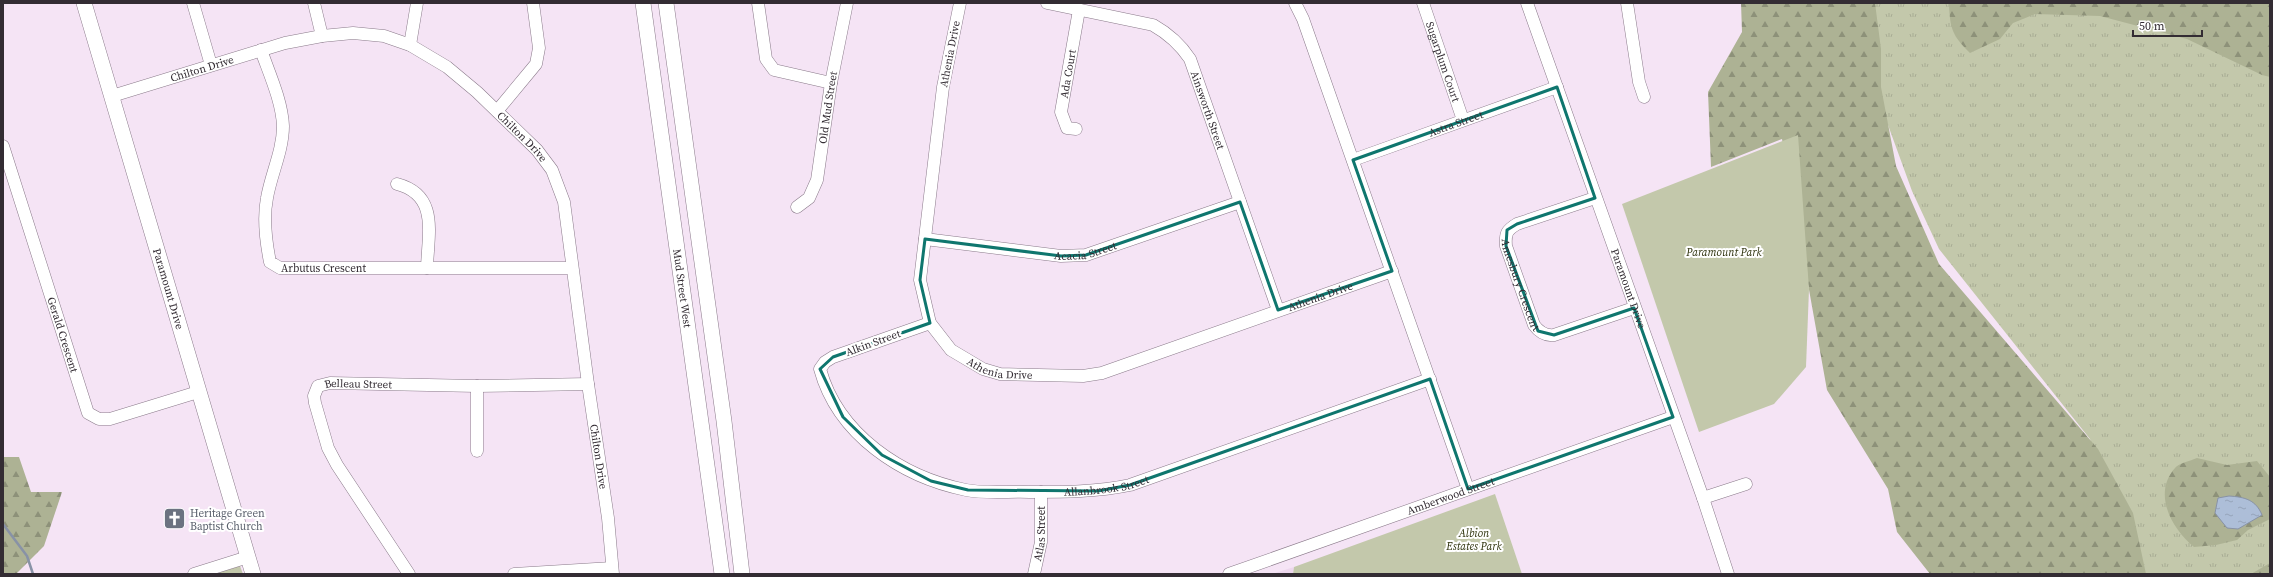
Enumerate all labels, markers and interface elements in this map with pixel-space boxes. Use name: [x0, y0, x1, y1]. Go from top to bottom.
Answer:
scale bar: [2133, 12, 2202, 38]
text: 50 m: [2139, 18, 2165, 34]
street label: Athenia Drive: [936, 19, 964, 89]
street label: Sugarplum Court: [1422, 20, 1464, 104]
street label: Ada Court: [1056, 48, 1079, 99]
street label: Chilton Drive: [168, 52, 236, 85]
street label: Old Mud Street: [815, 69, 841, 145]
street label: Ainsworth Street: [1187, 69, 1229, 152]
street label: Astra Street: [1426, 106, 1485, 140]
street label: Chilton Drive: [494, 108, 551, 165]
street label: Acacia Street: [1053, 237, 1119, 264]
street label: Amesbury Crescent: [1498, 239, 1543, 335]
park label: Paramount Park: [1685, 245, 1762, 260]
street label: Paramount Drive: [149, 246, 188, 331]
street label: Paramount Drive: [1607, 247, 1650, 331]
street label: Mud Street West: [670, 248, 695, 329]
street label: Arbutus Crescent: [281, 261, 366, 276]
street label: Athenia Drive: [1286, 278, 1355, 315]
street label: Gerald Crescent: [44, 295, 82, 375]
street label: Alkin Street: [843, 326, 903, 360]
street label: Athenia Drive: [964, 354, 1033, 382]
street label: Belleau Street: [323, 375, 392, 392]
street label: Chilton Drive: [587, 423, 611, 490]
street label: Allanbrook Street: [1064, 471, 1151, 499]
street label: Amberwood Street: [1405, 473, 1497, 518]
church icon: Heritage Green Baptist Church: [161, 506, 187, 532]
place label: Heritage Green Baptist Church: [190, 506, 265, 534]
street label: Atlas Street: [1030, 506, 1049, 563]
park label: Albion Estates Park: [1445, 526, 1502, 554]

